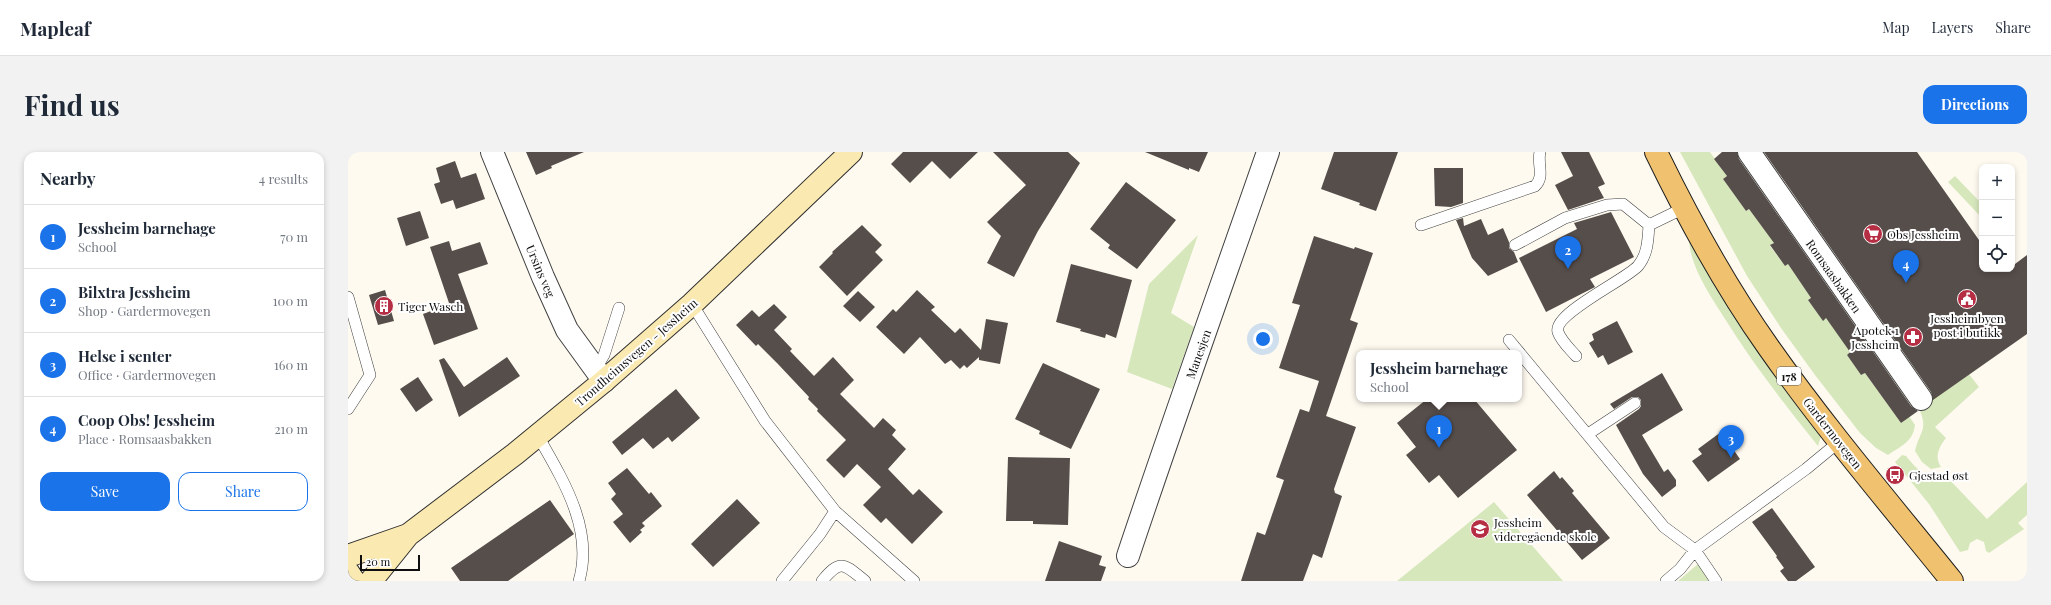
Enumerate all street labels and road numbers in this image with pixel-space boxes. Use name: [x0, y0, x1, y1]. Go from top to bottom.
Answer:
street label: Romsaasbakken: [1803, 236, 1865, 316]
street label: Ursins veg: [523, 242, 559, 300]
street label: Trondheimsvegen - Jessheim: [572, 294, 701, 410]
street label: Manesjen: [1182, 327, 1214, 381]
road number: 178: [1777, 367, 1801, 385]
street label: Gardermovegen: [1800, 394, 1866, 472]

